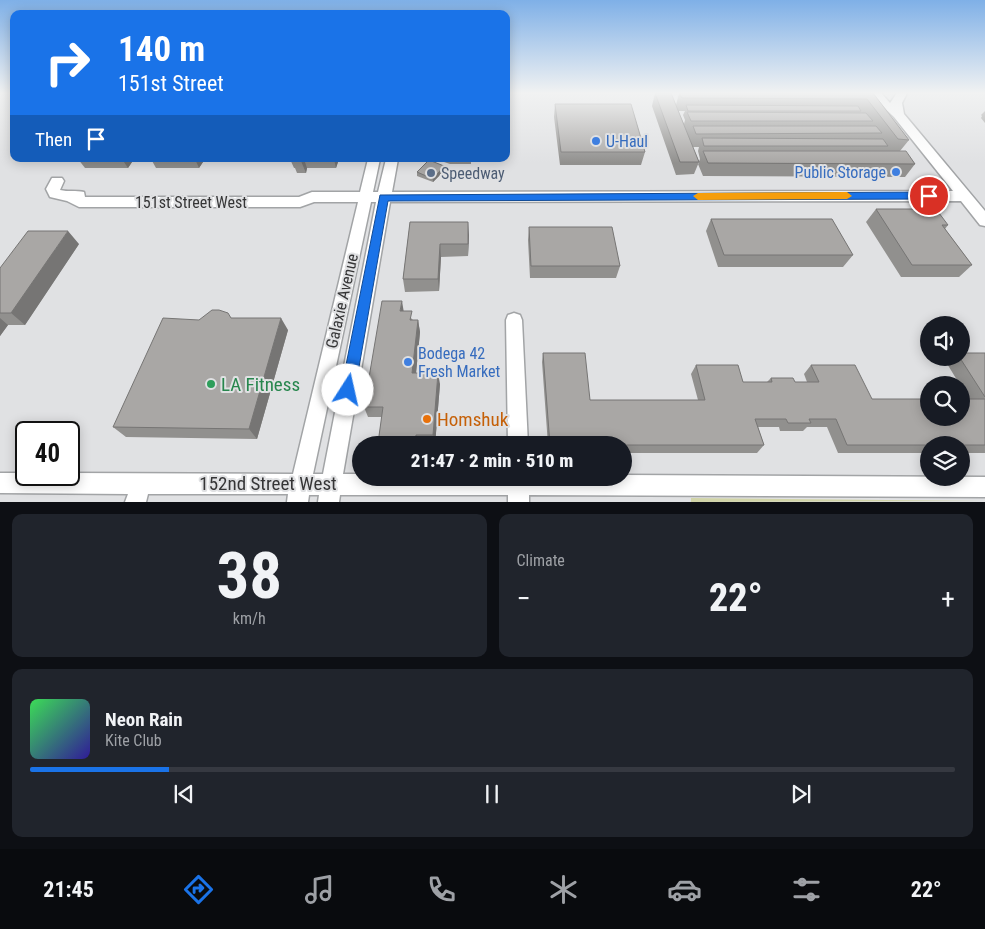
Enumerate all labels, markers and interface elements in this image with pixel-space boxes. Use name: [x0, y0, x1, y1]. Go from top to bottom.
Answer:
text: 140 m: [118, 29, 205, 70]
icon: right: [35, 30, 100, 95]
text: 151st Street: [118, 71, 224, 96]
icon: arrive: [82, 125, 110, 153]
text: Then: [35, 128, 72, 151]
place label: U-Haul: [606, 132, 648, 151]
marker: U-Haul: [590, 135, 602, 147]
place label: Public Storage: [795, 163, 886, 182]
place label: Speedway: [441, 164, 505, 183]
marker: Public Storage: [890, 166, 902, 178]
marker: Speedway: [425, 167, 437, 179]
pin: [908, 175, 950, 217]
icon: arrive: [915, 182, 943, 210]
street label: 151st Street West: [135, 193, 247, 212]
street label: Galaxie Avenue: [322, 252, 362, 350]
map controls: [920, 316, 970, 486]
button: sound: [920, 316, 970, 366]
place label: Bodega 42 Fresh Market: [418, 344, 501, 381]
marker: Bodega 42 Fresh Market: [402, 356, 414, 368]
position arrow: [321, 363, 373, 415]
place label: LA Fitness: [221, 373, 300, 396]
button: search: [920, 376, 970, 426]
marker: LA Fitness: [205, 378, 217, 390]
place label: Homshuk: [437, 408, 509, 431]
marker: Homshuk: [421, 413, 433, 425]
speed limit sign: 40: [15, 421, 80, 486]
button: layers: [920, 436, 970, 486]
text: 21:47 · 2 min · 510 m: [411, 449, 573, 472]
street label: 152nd Street West: [199, 472, 337, 495]
text: 38: [216, 538, 282, 614]
text: Climate: [517, 551, 565, 570]
text: 22°: [709, 576, 763, 620]
text: −: [517, 582, 531, 615]
text: +: [941, 582, 955, 615]
text: km/h: [233, 609, 266, 628]
text: Neon Rain: [105, 708, 183, 731]
text: Kite Club: [105, 731, 162, 750]
icon: previous: [170, 780, 198, 808]
icon: pause: [478, 780, 506, 808]
icon: next: [787, 780, 815, 808]
icon: directions: [181, 872, 216, 907]
icon: music: [302, 872, 337, 907]
icon: phone: [424, 872, 459, 907]
icon: climate: [546, 872, 581, 907]
icon: car: [667, 872, 702, 907]
icon: filters: [789, 872, 824, 907]
text: 21:45: [43, 877, 94, 902]
text: 22°: [911, 877, 942, 902]

